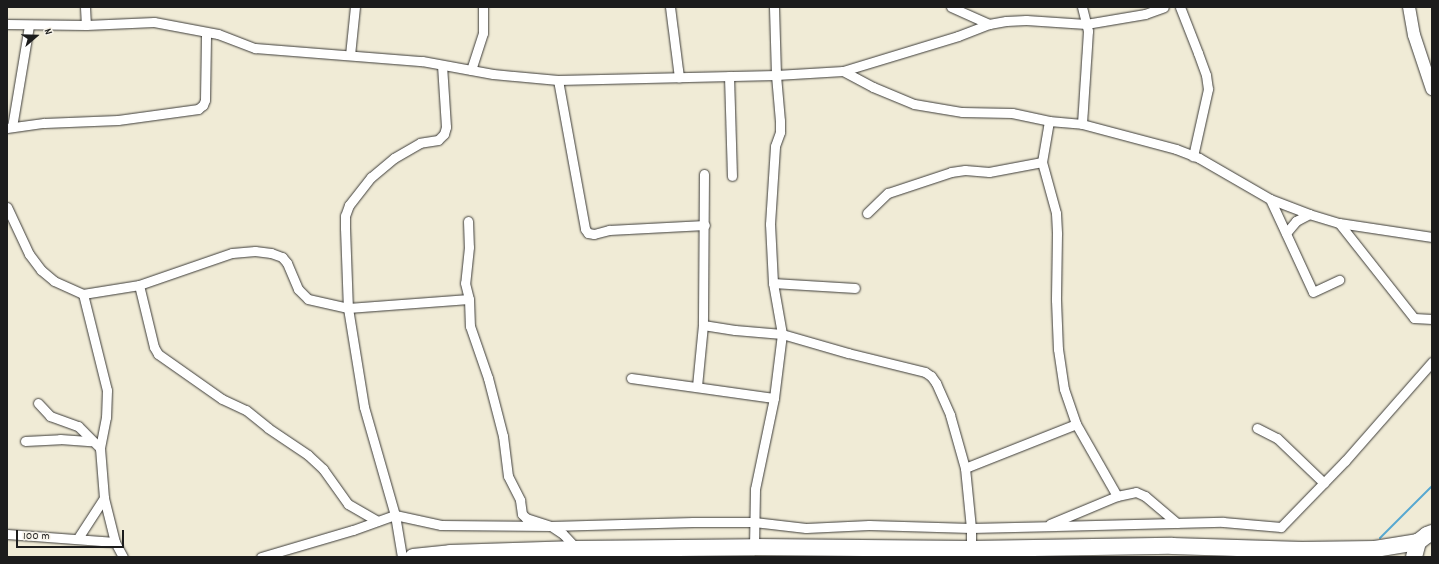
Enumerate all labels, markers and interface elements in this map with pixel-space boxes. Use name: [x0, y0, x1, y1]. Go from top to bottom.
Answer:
north arrow: [16, 16, 56, 56]
text: N: [39, 27, 56, 37]
scale bar: [18, 522, 126, 548]
text: 100 m: [23, 528, 50, 545]

